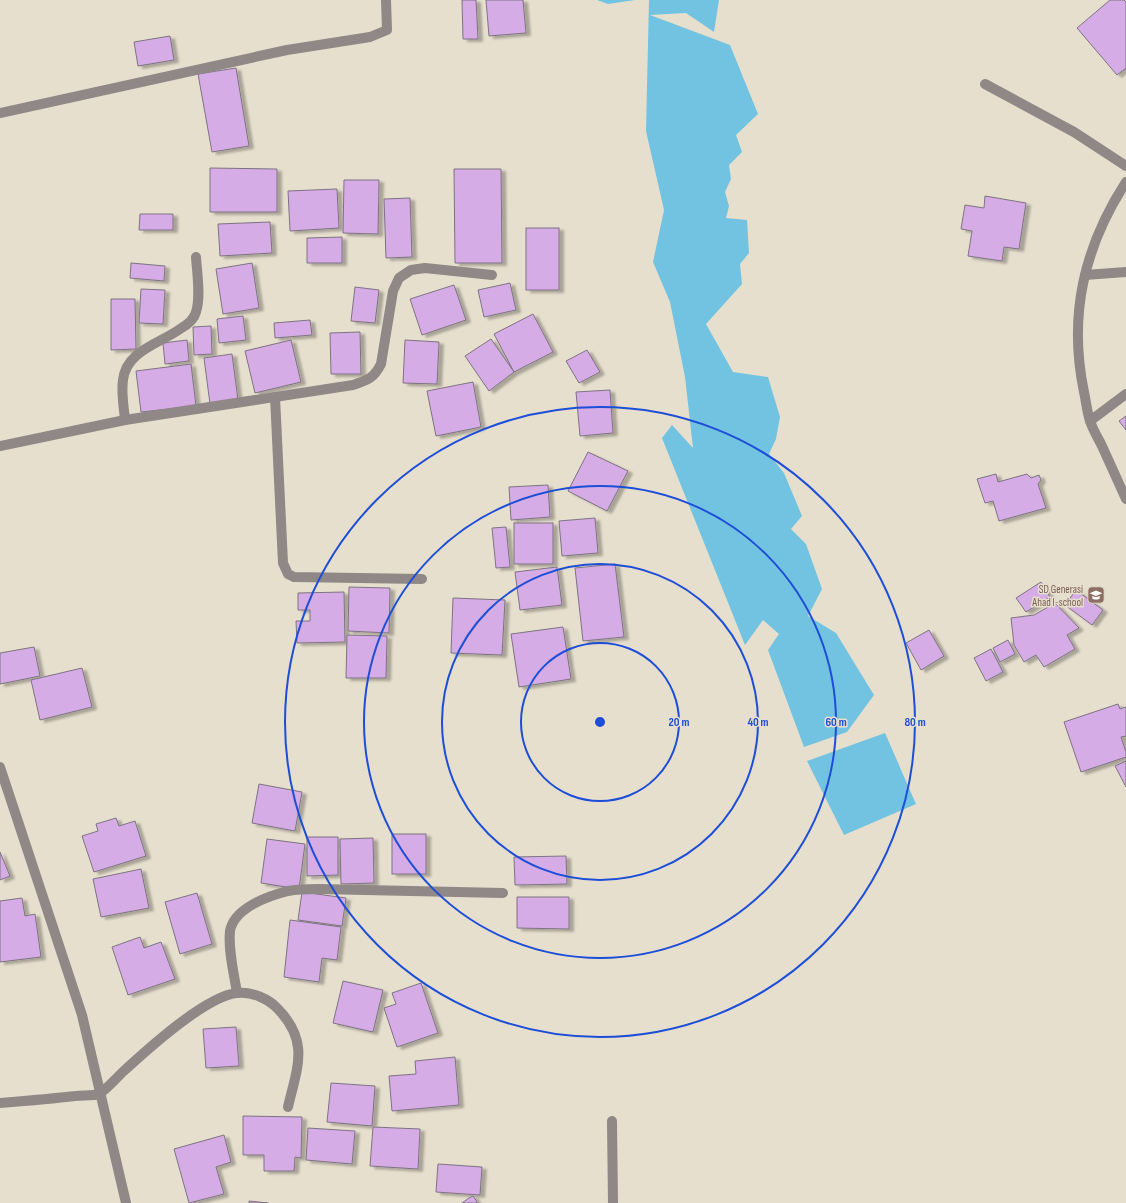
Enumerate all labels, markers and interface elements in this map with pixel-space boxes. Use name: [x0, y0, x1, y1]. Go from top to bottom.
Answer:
place label: SD Generasi Ahad I-school: [1031, 583, 1083, 609]
school or university icon: SD Generasi Ahad I-school: [1086, 585, 1106, 605]
centre of rings: [593, 715, 607, 729]
text: 20 m: [669, 715, 689, 730]
text: 40 m: [747, 715, 769, 730]
text: 60 m: [825, 715, 847, 730]
text: 80 m: [904, 715, 926, 730]

